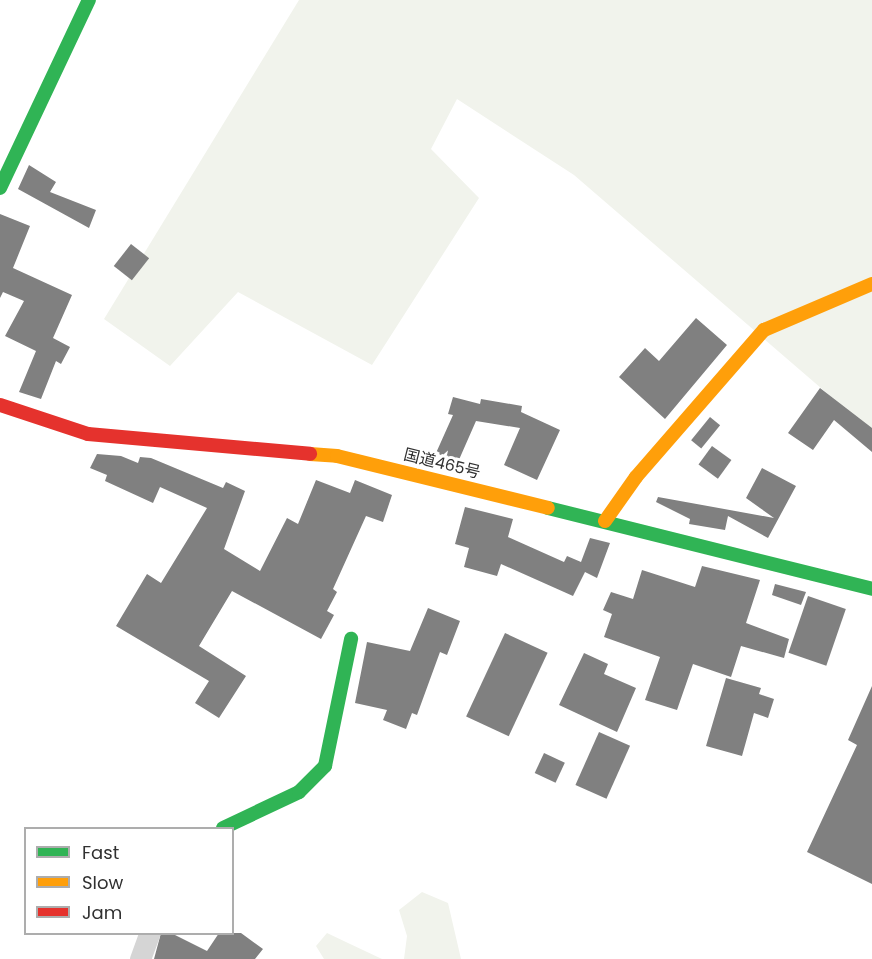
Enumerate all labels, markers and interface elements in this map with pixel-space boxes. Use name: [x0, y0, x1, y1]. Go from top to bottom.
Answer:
street label: 国道465号: [402, 445, 482, 483]
legend: [24, 827, 234, 935]
text: Fast: [82, 840, 119, 865]
text: Slow: [82, 870, 123, 895]
text: Jam: [82, 900, 122, 925]

